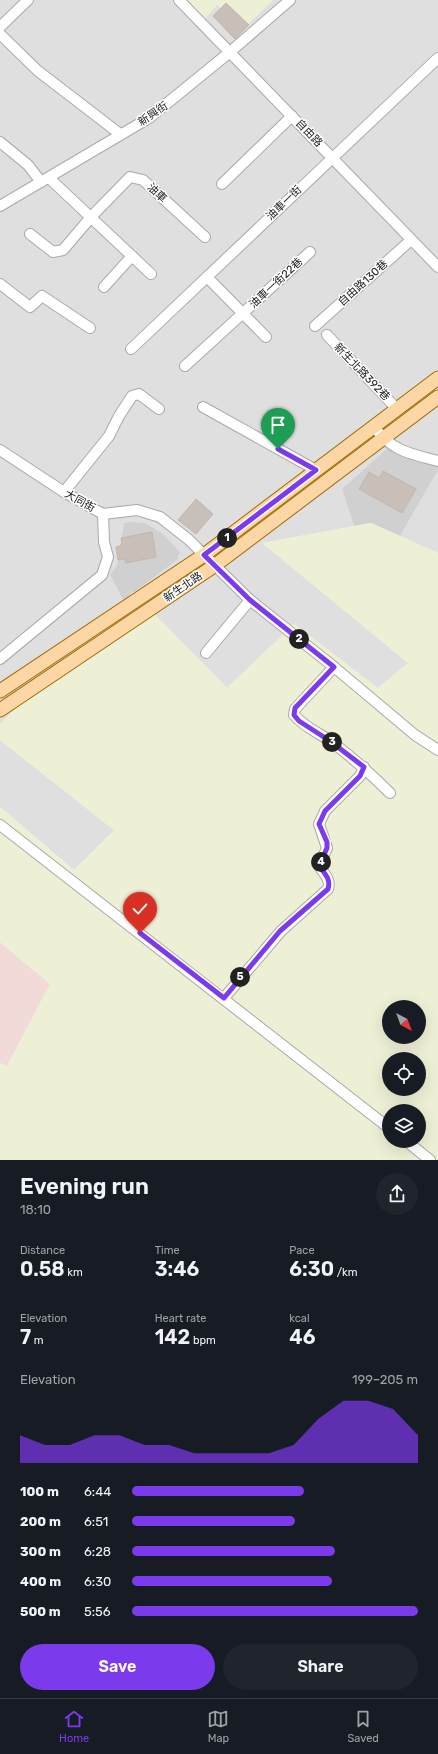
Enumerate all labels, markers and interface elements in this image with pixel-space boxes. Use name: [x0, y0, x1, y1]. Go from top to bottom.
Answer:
street label: 新興街: [136, 99, 170, 129]
street label: 自由路: [293, 117, 325, 149]
street label: 油車: [145, 181, 169, 205]
street label: 油車一街: [264, 183, 304, 223]
street label: 油車一街22巷: [247, 255, 305, 311]
street label: 自由路130巷: [335, 257, 391, 309]
street label: 新生北路392巷: [331, 341, 393, 403]
pin: [261, 408, 295, 449]
icon: arrive: [267, 414, 289, 436]
street label: 大同街: [62, 487, 98, 515]
pin: 1: [217, 528, 237, 548]
text: 1: [224, 531, 230, 544]
street label: 新生北路: [161, 569, 205, 605]
pin: 2: [289, 629, 309, 649]
text: 2: [295, 632, 303, 645]
pin: 3: [322, 732, 342, 752]
text: 3: [328, 735, 336, 748]
pin: 4: [311, 852, 331, 872]
text: 4: [317, 855, 325, 868]
pin: [123, 892, 157, 933]
icon: check: [129, 898, 151, 920]
pin: 5: [230, 967, 250, 987]
text: 5: [236, 970, 244, 983]
north arrow: [382, 1000, 426, 1044]
map controls: [382, 1000, 426, 1148]
button: locate: [382, 1052, 426, 1096]
button: layers: [382, 1104, 426, 1148]
text: Evening run: [20, 1173, 149, 1200]
button: share: [376, 1173, 418, 1215]
text: 18:10: [20, 1202, 51, 1217]
text: Distance: [20, 1244, 65, 1257]
text: Time: [155, 1244, 180, 1257]
text: Pace: [289, 1244, 315, 1257]
text: 0.58: [20, 1257, 65, 1281]
text: 3:46: [155, 1257, 199, 1281]
text: 6:30: [289, 1257, 334, 1281]
text: km: [65, 1266, 83, 1279]
text: /km: [334, 1266, 357, 1279]
text: Elevation: [20, 1312, 67, 1325]
text: Heart rate: [155, 1312, 207, 1325]
text: kcal: [289, 1312, 310, 1325]
text: 7: [20, 1325, 31, 1349]
text: 142: [155, 1325, 190, 1349]
text: 46: [289, 1325, 315, 1349]
text: m: [31, 1334, 44, 1347]
text: bpm: [190, 1334, 216, 1347]
text: Elevation: [20, 1372, 76, 1387]
text: 199–205 m: [352, 1372, 418, 1387]
text: 100 m: [20, 1484, 59, 1499]
text: 6:44: [84, 1484, 111, 1499]
text: 200 m: [20, 1514, 61, 1529]
text: 6:51: [84, 1514, 108, 1529]
text: 300 m: [20, 1544, 61, 1559]
text: 6:28: [84, 1544, 111, 1559]
text: 400 m: [20, 1574, 61, 1589]
text: 6:30: [84, 1574, 111, 1589]
text: 500 m: [20, 1604, 61, 1619]
text: 5:56: [84, 1604, 111, 1619]
button: Save: [20, 1644, 215, 1690]
button: Share: [223, 1644, 418, 1690]
tab: Home: [59, 1708, 89, 1745]
tab: Map: [207, 1708, 229, 1745]
tab: Saved: [348, 1708, 379, 1745]

